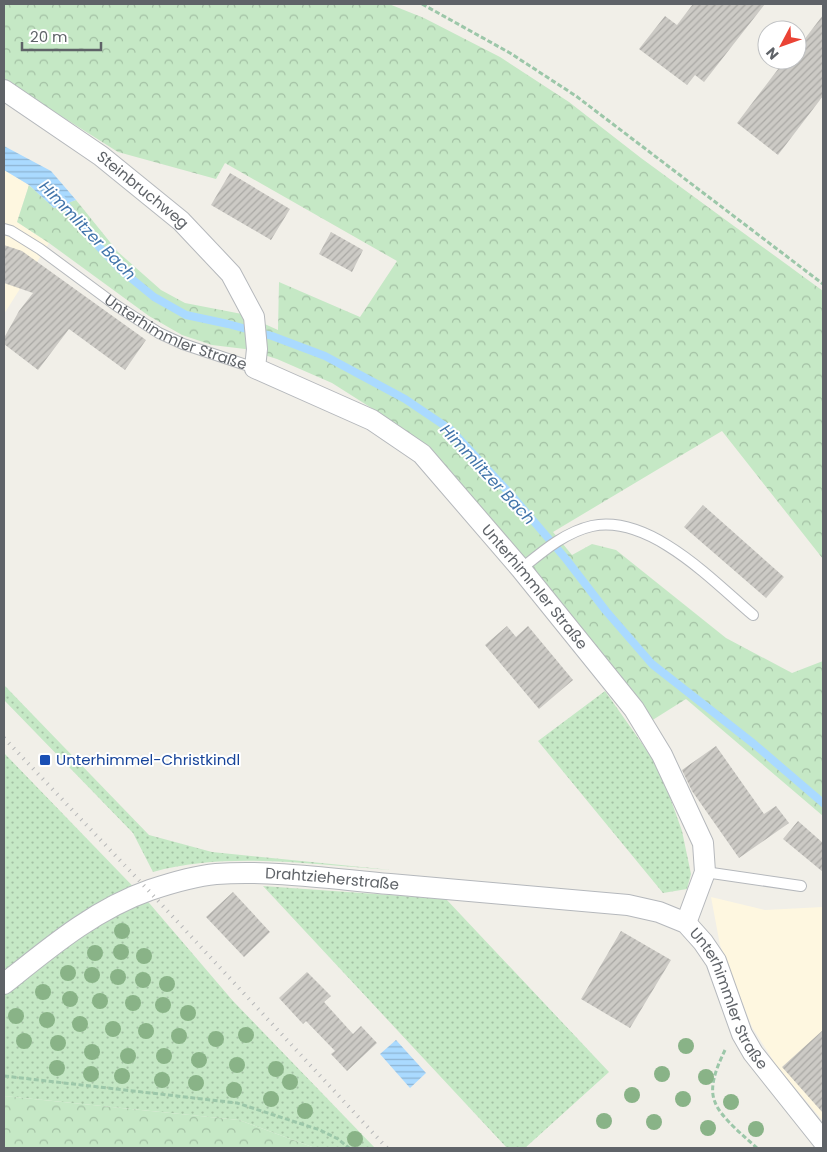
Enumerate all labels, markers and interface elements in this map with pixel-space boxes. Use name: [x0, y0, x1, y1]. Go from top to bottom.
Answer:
scale bar: [22, 20, 101, 52]
north arrow: [757, 20, 807, 70]
text: 20 m: [30, 26, 68, 47]
text: N: [761, 43, 783, 64]
street label: Steinbruchweg: [93, 146, 194, 233]
water label: Himmlitzer Bach: [34, 176, 141, 285]
street label: Unterhimmler Straße: [100, 289, 250, 375]
water label: Himmlitzer Bach: [435, 419, 540, 530]
street label: Unterhimmler Straße: [477, 520, 593, 654]
place label: Unterhimmel-Christkindl: [56, 749, 240, 770]
marker: Unterhimmel-Christkindl: [38, 753, 52, 767]
street label: Drahtzieherstraße: [265, 862, 400, 895]
street label: Unterhimmler Straße: [685, 923, 773, 1074]

